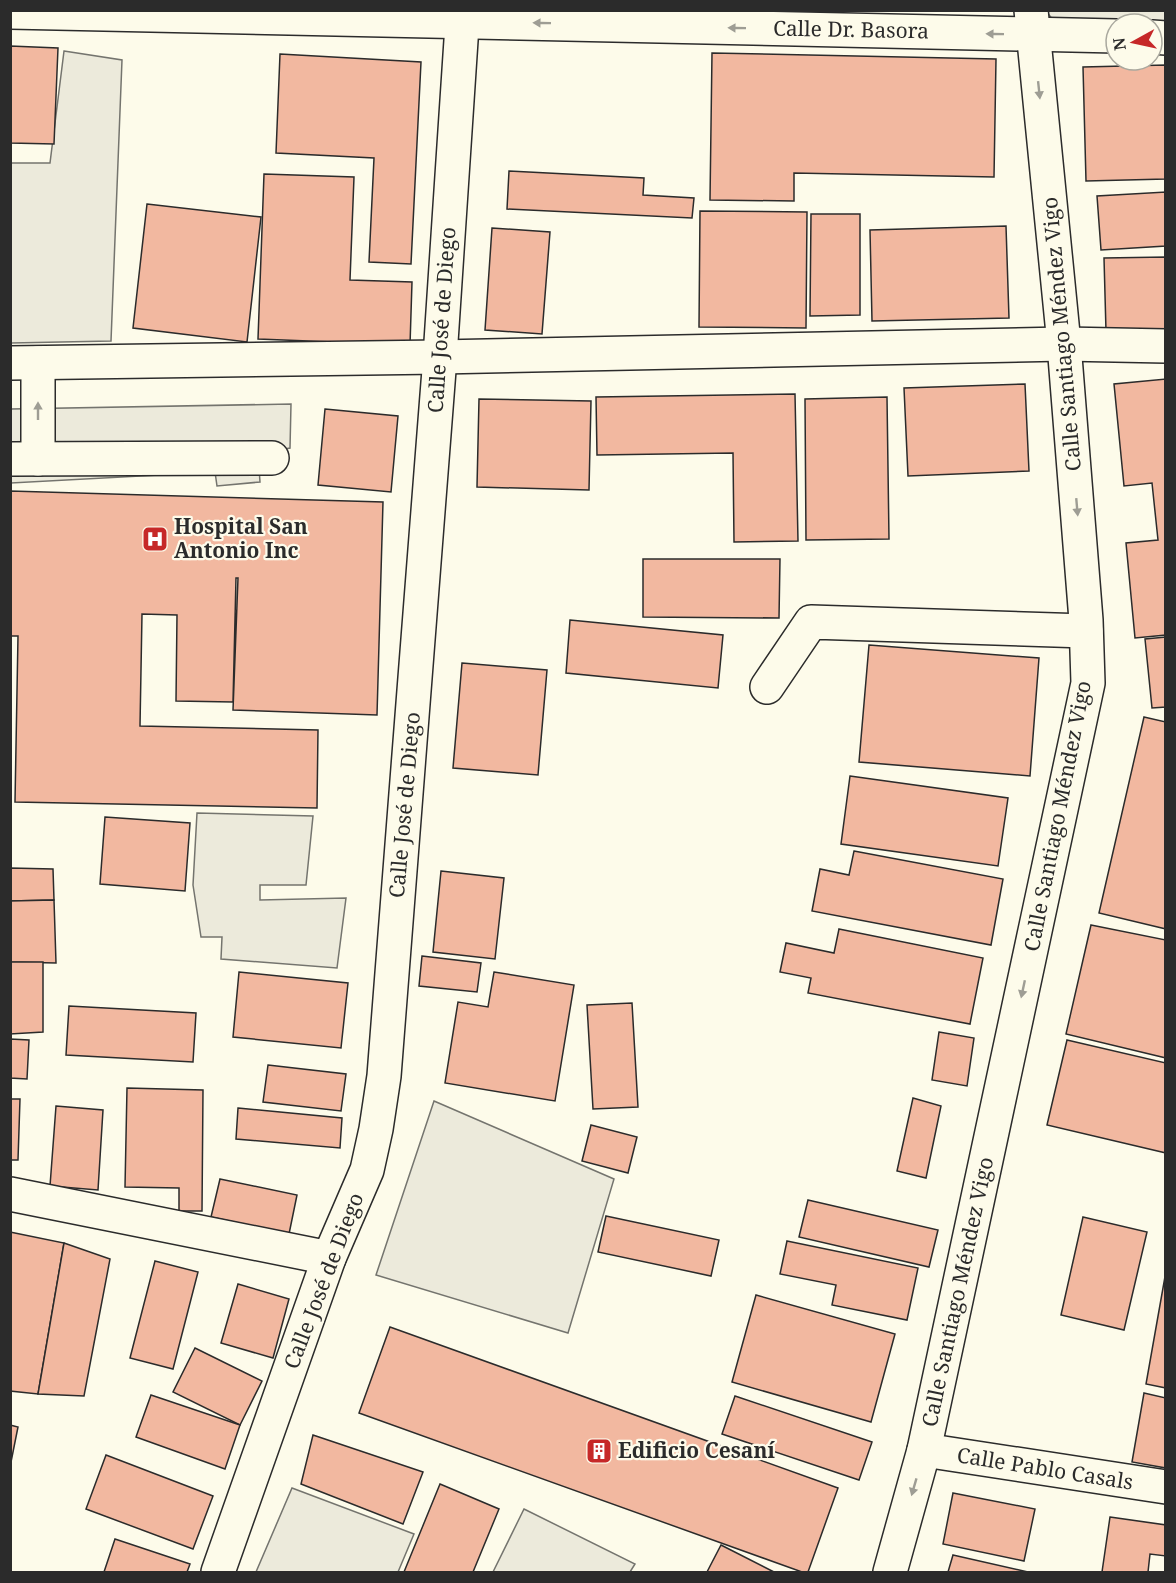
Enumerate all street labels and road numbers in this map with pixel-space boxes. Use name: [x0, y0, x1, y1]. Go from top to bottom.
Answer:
street label: Calle Dr. Basora: [773, 14, 929, 44]
street label: Calle Santiago Méndez Vigo: [1035, 196, 1087, 472]
street label: Calle José de Diego: [421, 226, 461, 414]
street label: Calle Santiago Méndez Vigo: [1017, 678, 1097, 954]
street label: Calle José de Diego: [382, 711, 426, 899]
street label: Calle Santiago Méndez Vigo: [915, 1154, 999, 1429]
street label: Calle José de Diego: [277, 1189, 370, 1373]
street label: Calle Pablo Casals: [955, 1440, 1135, 1496]

